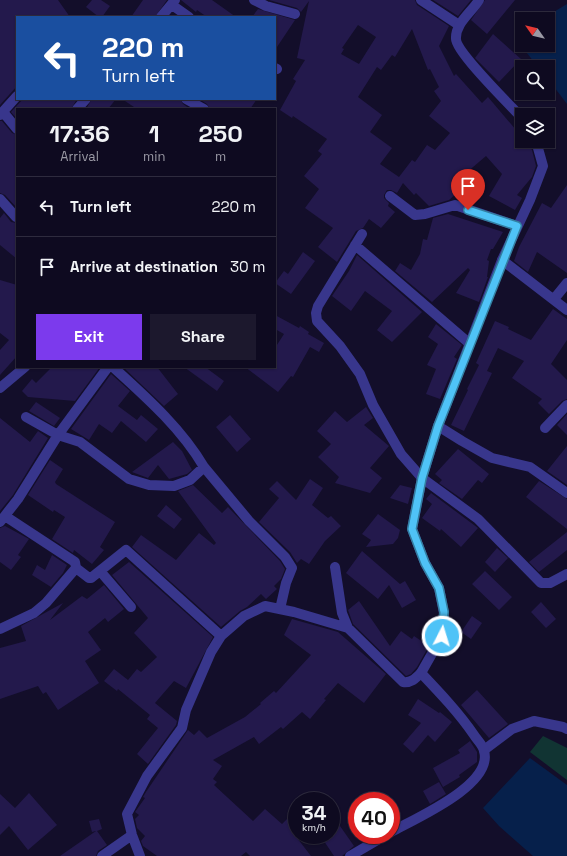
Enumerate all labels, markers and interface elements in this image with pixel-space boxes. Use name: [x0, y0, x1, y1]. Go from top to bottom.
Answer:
north arrow: [515, 12, 555, 52]
map controls: [515, 12, 555, 148]
text: 220 m: [102, 29, 184, 65]
icon: left: [36, 32, 88, 84]
button: search: [515, 60, 555, 100]
text: Turn left: [102, 64, 175, 87]
button: layers: [515, 108, 555, 148]
text: 17:36: [49, 118, 110, 149]
text: 1: [149, 118, 160, 149]
text: 250: [199, 118, 243, 149]
text: Arrival: [60, 148, 99, 165]
text: min: [143, 148, 165, 165]
text: m: [215, 148, 226, 165]
pin: [451, 169, 485, 210]
icon: arrive: [457, 175, 479, 197]
icon: left: [36, 196, 58, 218]
text: Turn left: [70, 197, 132, 216]
text: 220 m: [212, 197, 256, 216]
icon: arrive: [36, 256, 58, 278]
text: Arrive at destination: [70, 257, 218, 276]
text: 30 m: [230, 257, 265, 276]
button: Exit: [36, 314, 142, 360]
button: Share: [150, 314, 256, 360]
position arrow: [421, 615, 463, 657]
speed limit sign: 40: [348, 792, 400, 844]
text: 34: [302, 800, 326, 826]
text: km/h: [302, 821, 326, 834]

